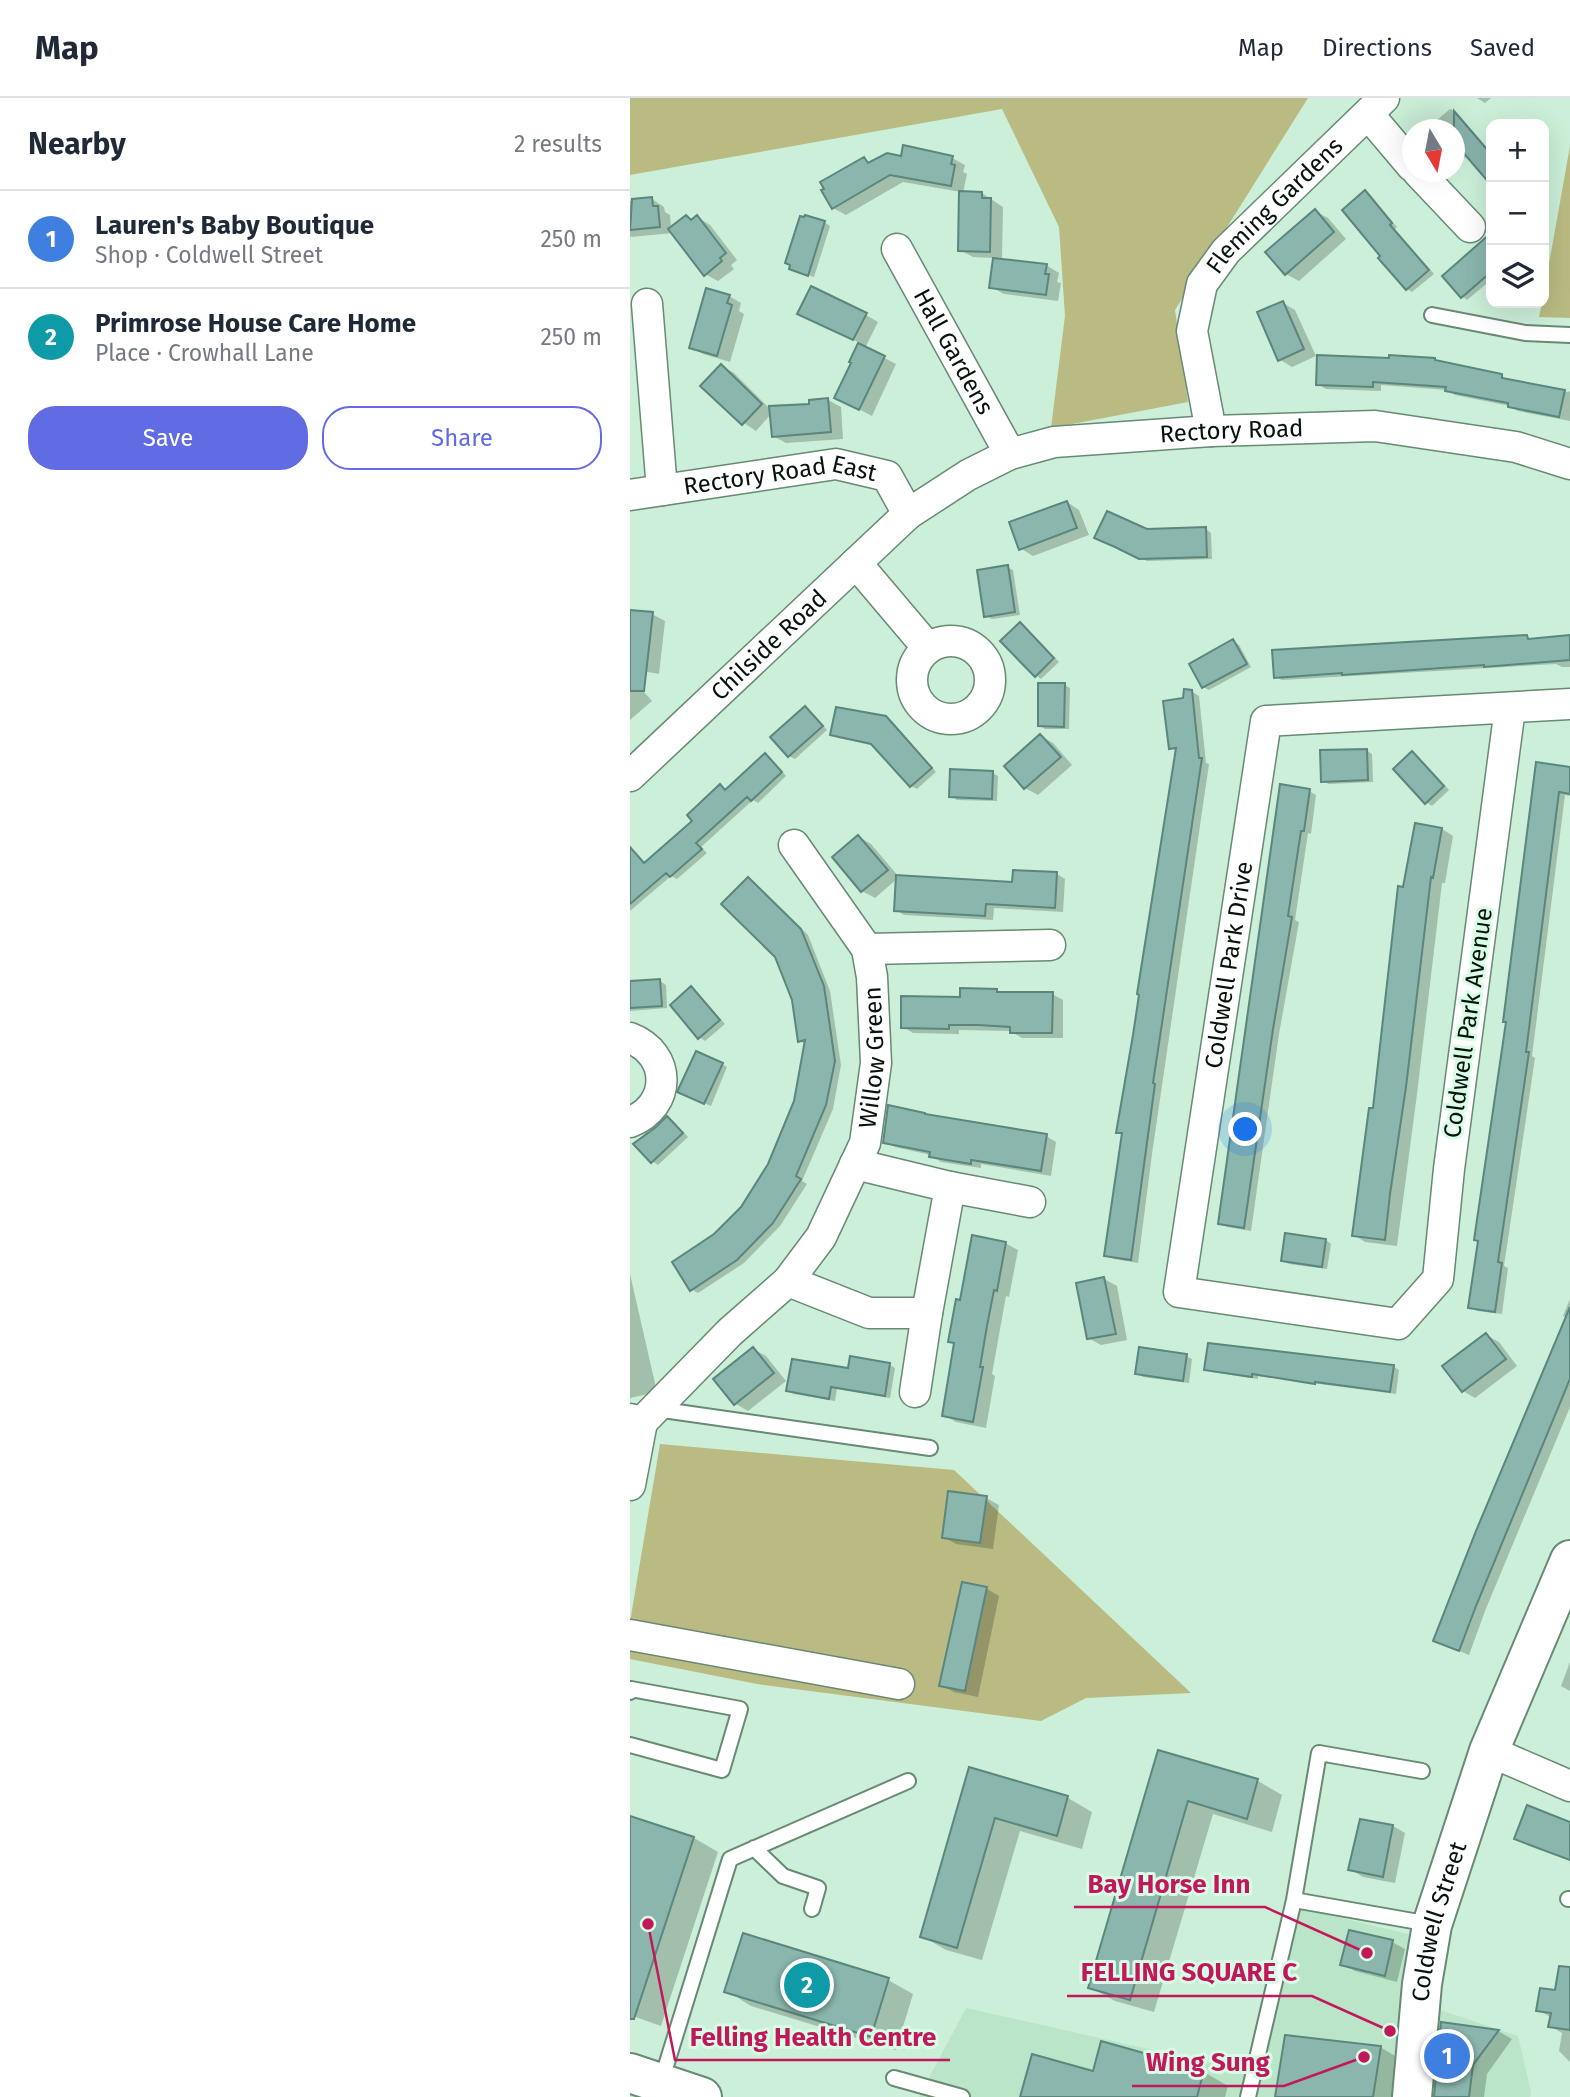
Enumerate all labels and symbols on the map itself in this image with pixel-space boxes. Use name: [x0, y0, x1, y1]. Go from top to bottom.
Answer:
north arrow: [1402, 119, 1465, 182]
street label: Fleming Gardens: [1200, 132, 1349, 279]
street label: Hall Gardens: [908, 284, 999, 419]
street label: Rectory Road: [1159, 414, 1304, 449]
street label: Rectory Road East: [682, 449, 880, 501]
street label: Chilside Road: [705, 584, 833, 706]
street label: Coldwell Park Drive: [1199, 859, 1258, 1070]
street label: Coldwell Park Avenue: [1438, 906, 1498, 1140]
street label: Willow Green: [853, 986, 891, 1130]
your location: [1228, 1112, 1262, 1146]
street label: Coldwell Street: [1407, 1838, 1472, 2003]
callout: Bay Horse Inn: [1074, 1860, 1265, 1907]
text: Bay Horse Inn: [1088, 1869, 1250, 1900]
callout: FELLING SQUARE C: [1067, 1949, 1312, 1996]
text: FELLING SQUARE C: [1081, 1957, 1297, 1988]
pin: 2: [784, 1959, 830, 2011]
callout: Felling Health Centre: [675, 2013, 950, 2060]
text: Felling Health Centre: [690, 2022, 936, 2053]
pin: 1: [1424, 2030, 1470, 2082]
callout: Wing Sung: [1132, 2039, 1284, 2086]
text: Wing Sung: [1146, 2047, 1271, 2078]

